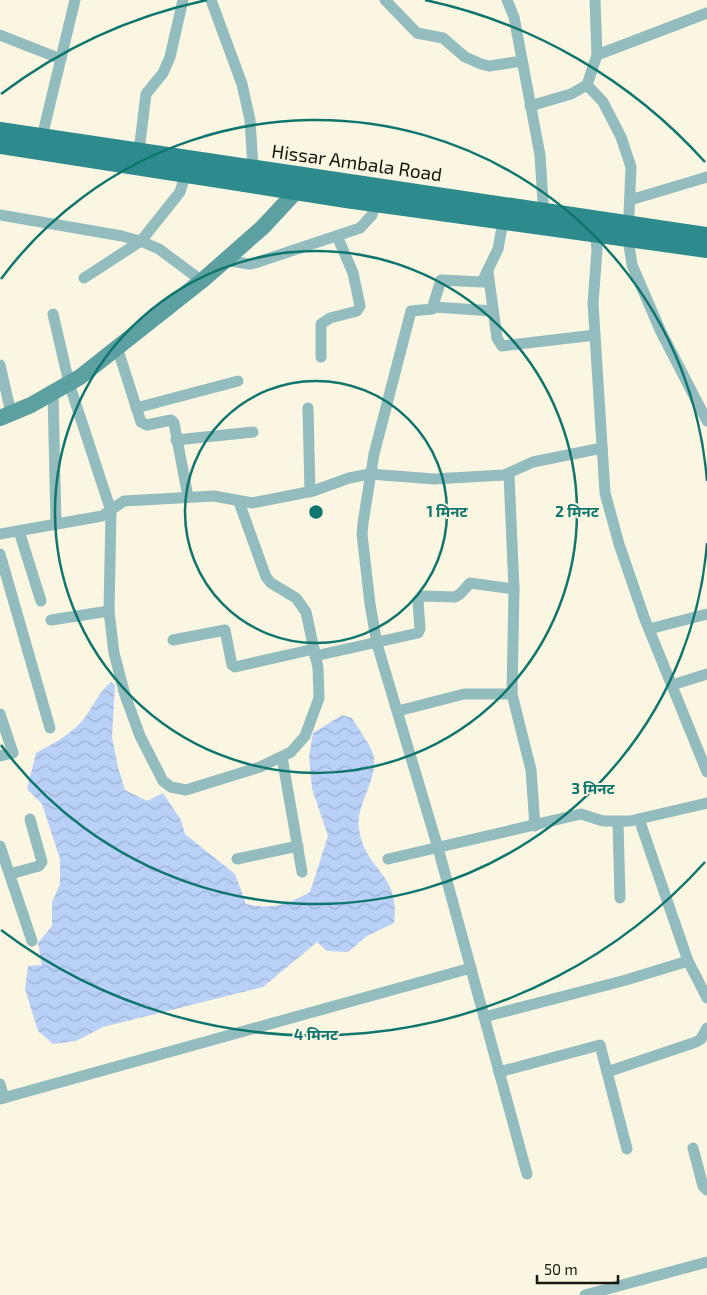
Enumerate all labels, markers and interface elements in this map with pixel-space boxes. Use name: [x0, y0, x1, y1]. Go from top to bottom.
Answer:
street label: Hissar Ambala Road: [270, 139, 444, 185]
text: 1 मिनट: [426, 502, 469, 520]
text: 2 मिनट: [555, 502, 600, 520]
centre of rings: [307, 503, 325, 521]
text: 3 मिनट: [571, 779, 616, 797]
text: 4 मिनट: [294, 1025, 339, 1043]
scale bar: [537, 1252, 618, 1284]
text: 50 m: [544, 1260, 578, 1278]

